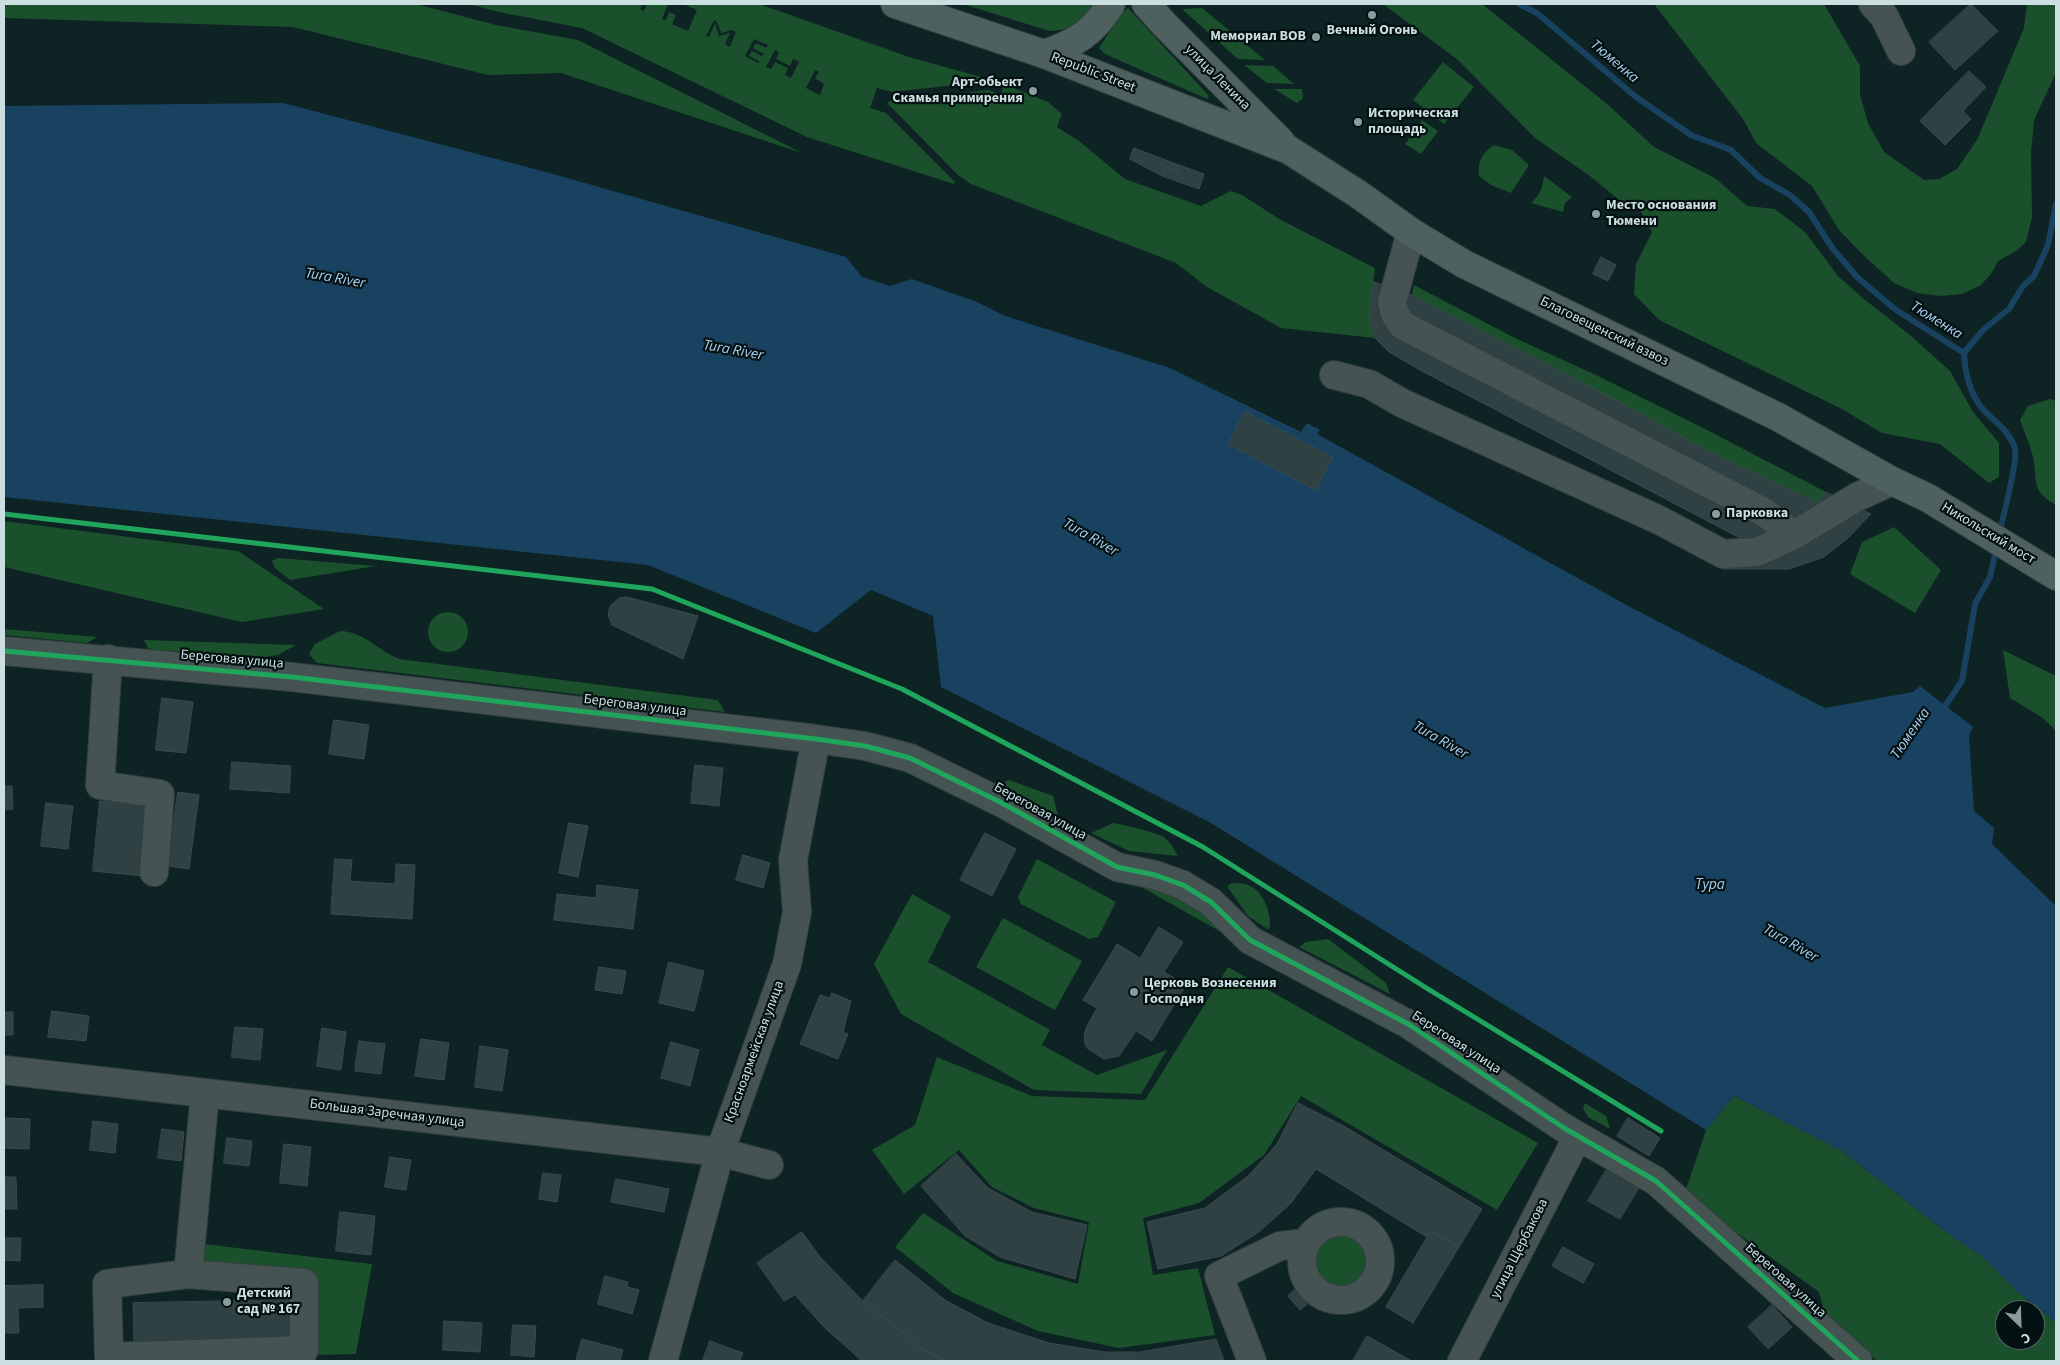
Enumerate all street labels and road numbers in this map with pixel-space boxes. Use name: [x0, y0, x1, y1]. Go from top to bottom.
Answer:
street label: улица Ленина: [1181, 42, 1253, 114]
street label: Republic Street: [1048, 49, 1138, 97]
street label: Благовещенский взвоз: [1537, 294, 1671, 370]
street label: Никольский мост: [1938, 499, 2038, 569]
street label: Береговая улица: [180, 647, 284, 673]
street label: Береговая улица: [583, 691, 687, 721]
street label: Береговая улица: [991, 780, 1089, 844]
street label: Красноармейская улица: [721, 979, 789, 1125]
street label: Береговая улица: [1408, 1008, 1504, 1078]
street label: Большая Заречная улица: [309, 1096, 465, 1132]
street label: улица Щербакова: [1488, 1196, 1552, 1302]
street label: Береговая улица: [1741, 1240, 1829, 1322]

